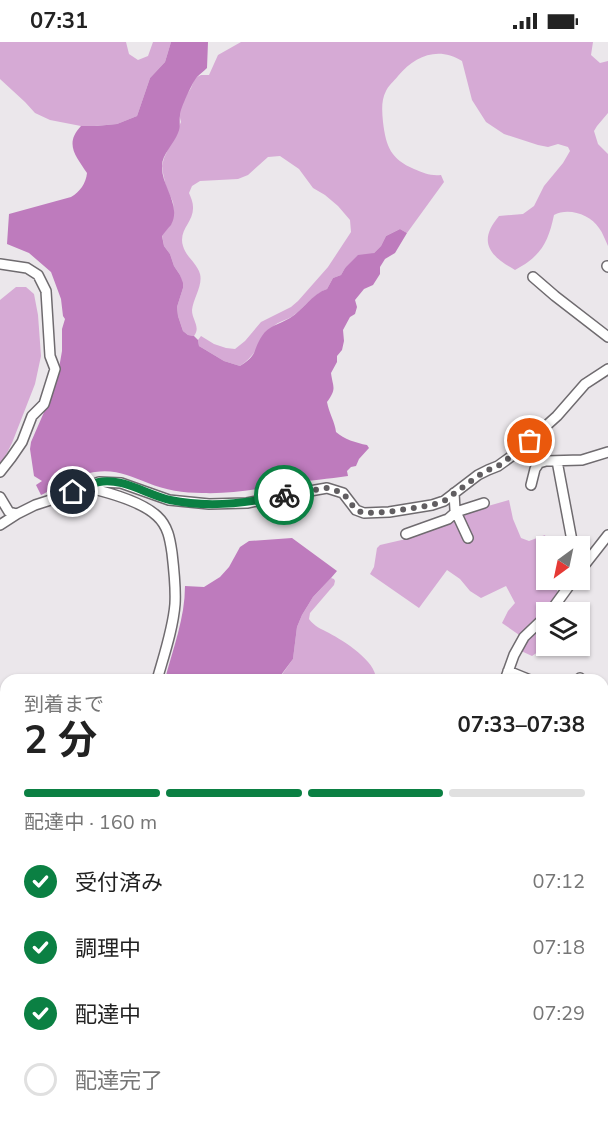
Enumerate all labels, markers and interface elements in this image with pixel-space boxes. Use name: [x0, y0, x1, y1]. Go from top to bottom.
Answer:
text: 07:31: [30, 6, 88, 36]
pin: [504, 415, 555, 466]
icon: bag: [513, 424, 546, 457]
courier: [254, 465, 314, 525]
pin: [47, 466, 98, 517]
icon: home: [56, 475, 89, 508]
icon: bike: [268, 479, 301, 512]
north arrow: [536, 536, 590, 590]
map controls: [536, 536, 590, 656]
button: layers: [536, 602, 590, 656]
text: 到着まで: [24, 691, 104, 718]
text: 07:33–07:38: [457, 710, 585, 740]
text: 2 分: [24, 714, 97, 767]
text: 配達中 · 160 m: [24, 809, 157, 836]
icon: check: [24, 865, 57, 898]
text: 受付済み: [75, 868, 163, 898]
text: 07:12: [532, 868, 585, 895]
icon: check: [24, 931, 57, 964]
text: 調理中: [75, 934, 141, 964]
text: 07:18: [532, 934, 585, 961]
icon: check: [24, 997, 57, 1030]
text: 配達中: [75, 1000, 141, 1030]
text: 07:29: [532, 1000, 585, 1027]
text: 配達完了: [75, 1066, 163, 1096]

